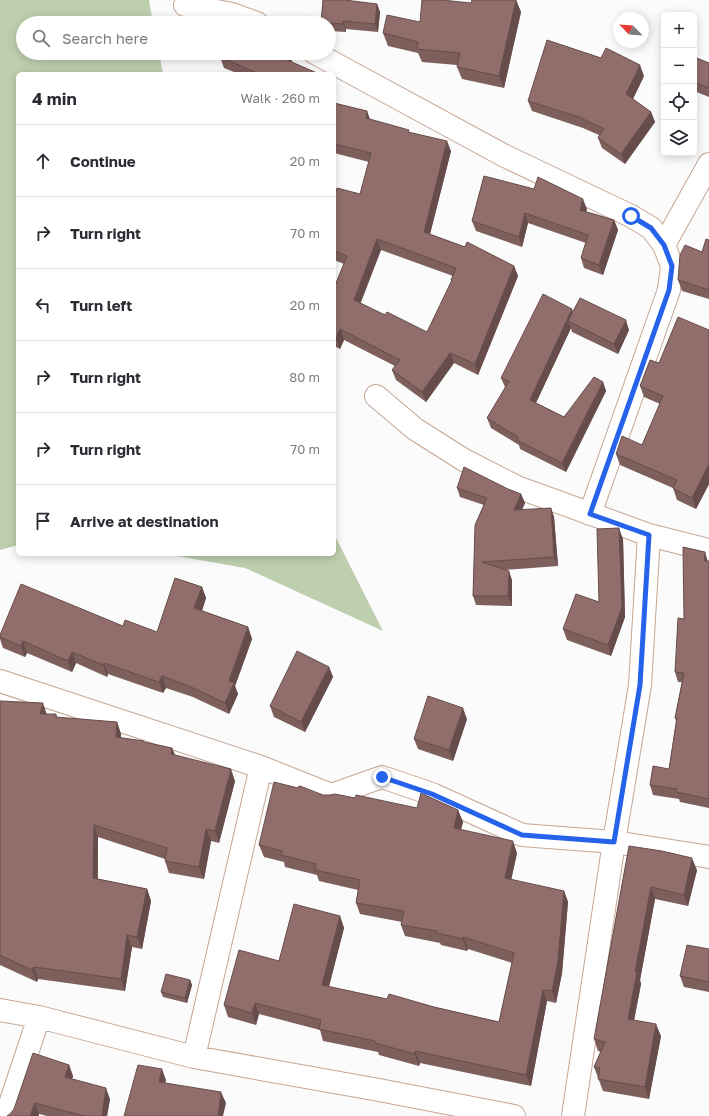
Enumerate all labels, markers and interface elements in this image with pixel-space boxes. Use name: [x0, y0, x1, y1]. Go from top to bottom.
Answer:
north arrow: [613, 12, 649, 48]
map controls: [661, 12, 697, 156]
button: +: [661, 12, 697, 48]
search box: [16, 16, 336, 60]
icon: search: [30, 27, 52, 49]
text: Search here: [62, 29, 148, 47]
button: −: [661, 48, 697, 84]
button: locate: [661, 84, 697, 120]
text: 4 min: [32, 88, 77, 109]
text: Walk · 260 m: [241, 90, 320, 106]
button: layers: [661, 120, 697, 156]
icon: ahead: [32, 150, 54, 172]
text: Continue: [70, 152, 136, 170]
text: 20 m: [290, 153, 320, 169]
route start: [622, 207, 640, 225]
icon: right: [32, 222, 54, 244]
text: Turn right: [70, 224, 141, 242]
text: 70 m: [290, 225, 320, 241]
icon: left: [32, 294, 54, 316]
text: Turn left: [70, 296, 132, 314]
text: 20 m: [290, 297, 320, 313]
icon: right: [32, 366, 54, 388]
text: Turn right: [70, 368, 141, 386]
text: 80 m: [289, 369, 320, 385]
icon: right: [32, 438, 54, 460]
text: Turn right: [70, 440, 141, 458]
text: 70 m: [290, 441, 320, 457]
icon: arrive: [32, 510, 54, 532]
text: Arrive at destination: [70, 512, 219, 530]
route end: [373, 768, 391, 786]

